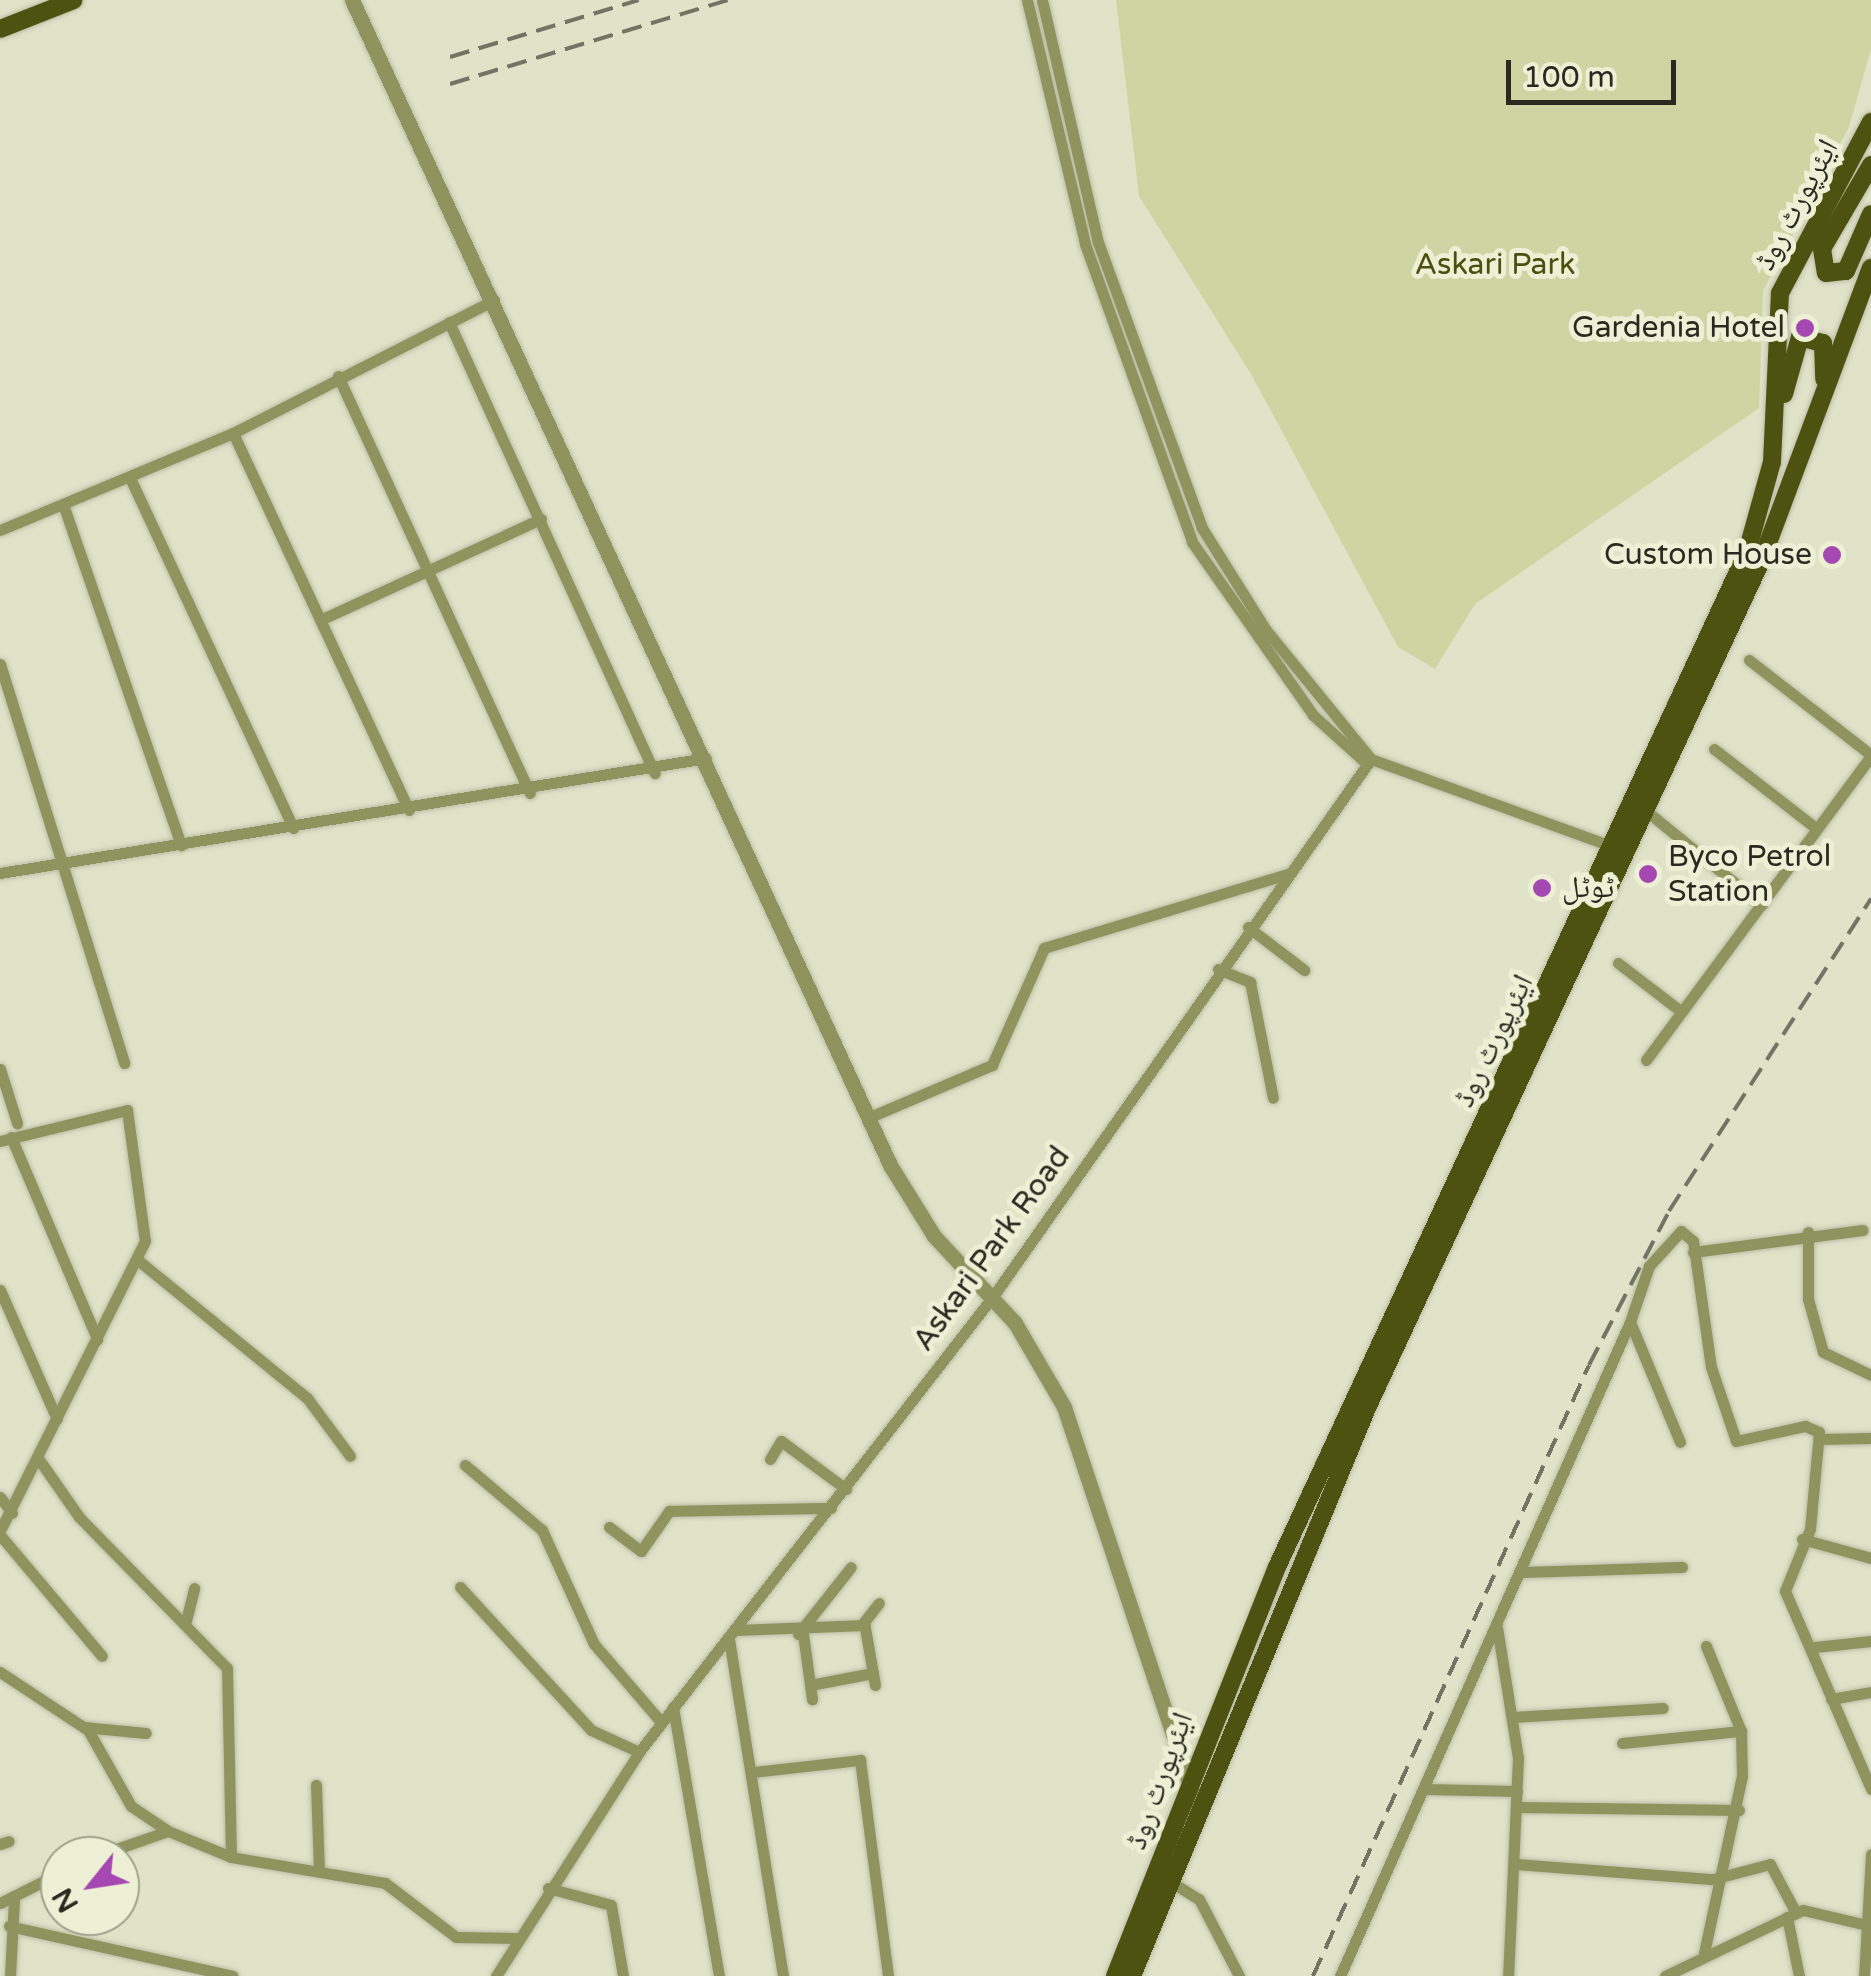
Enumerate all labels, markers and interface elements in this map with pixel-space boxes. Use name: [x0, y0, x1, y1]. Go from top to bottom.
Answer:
scale bar: [1511, 40, 1681, 102]
text: 100 m: [1523, 59, 1615, 96]
street label: ایئرپورٹ روڈ: [1747, 133, 1847, 277]
park label: Askari Park: [1415, 247, 1575, 283]
place label: Gardenia Hotel: [1572, 310, 1785, 346]
marker: Gardenia Hotel: [1794, 317, 1816, 339]
place label: Custom House: [1604, 537, 1812, 573]
marker: Custom House: [1821, 544, 1843, 566]
place label: Byco Petrol Station: [1668, 839, 1831, 910]
marker: Byco Petrol Station: [1637, 863, 1659, 885]
place label: ٹوٹل: [1562, 870, 1614, 906]
marker: ٹوٹل: [1531, 877, 1553, 899]
street label: ایئرپورٹ روڈ: [1446, 969, 1542, 1113]
street label: Askari Park Road: [906, 1140, 1078, 1358]
street label: ایئرپورٹ روڈ: [1119, 1708, 1201, 1854]
north arrow: [40, 1836, 140, 1936]
text: N: [45, 1882, 86, 1918]

